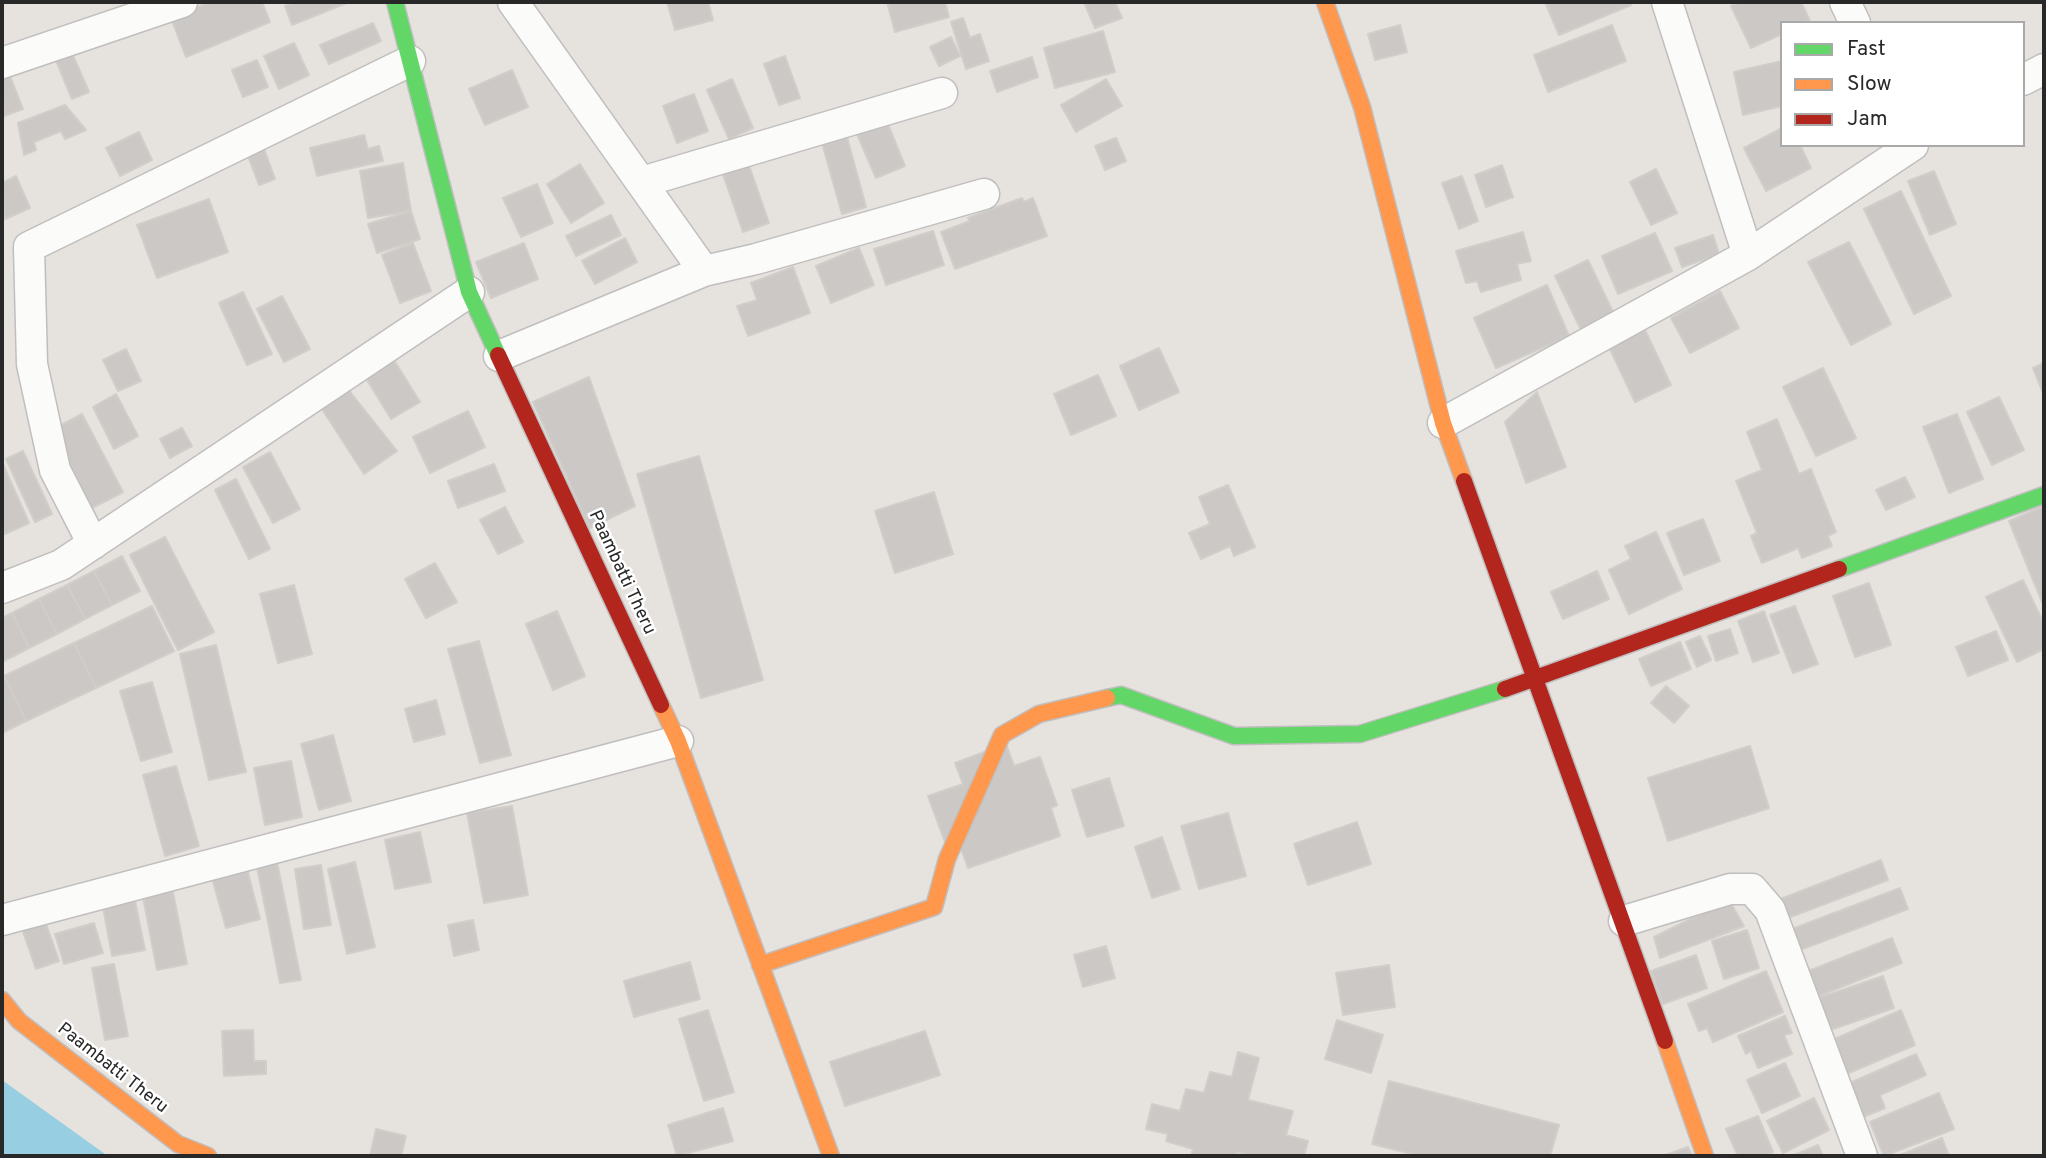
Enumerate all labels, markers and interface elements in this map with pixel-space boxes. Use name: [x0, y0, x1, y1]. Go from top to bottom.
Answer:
legend: [1780, 21, 2025, 147]
text: Fast: [1847, 36, 1886, 63]
text: Slow: [1847, 71, 1892, 98]
text: Jam: [1847, 106, 1888, 133]
street label: Paambatti Theru: [583, 507, 659, 639]
street label: Paambatti Theru: [52, 1019, 172, 1119]

